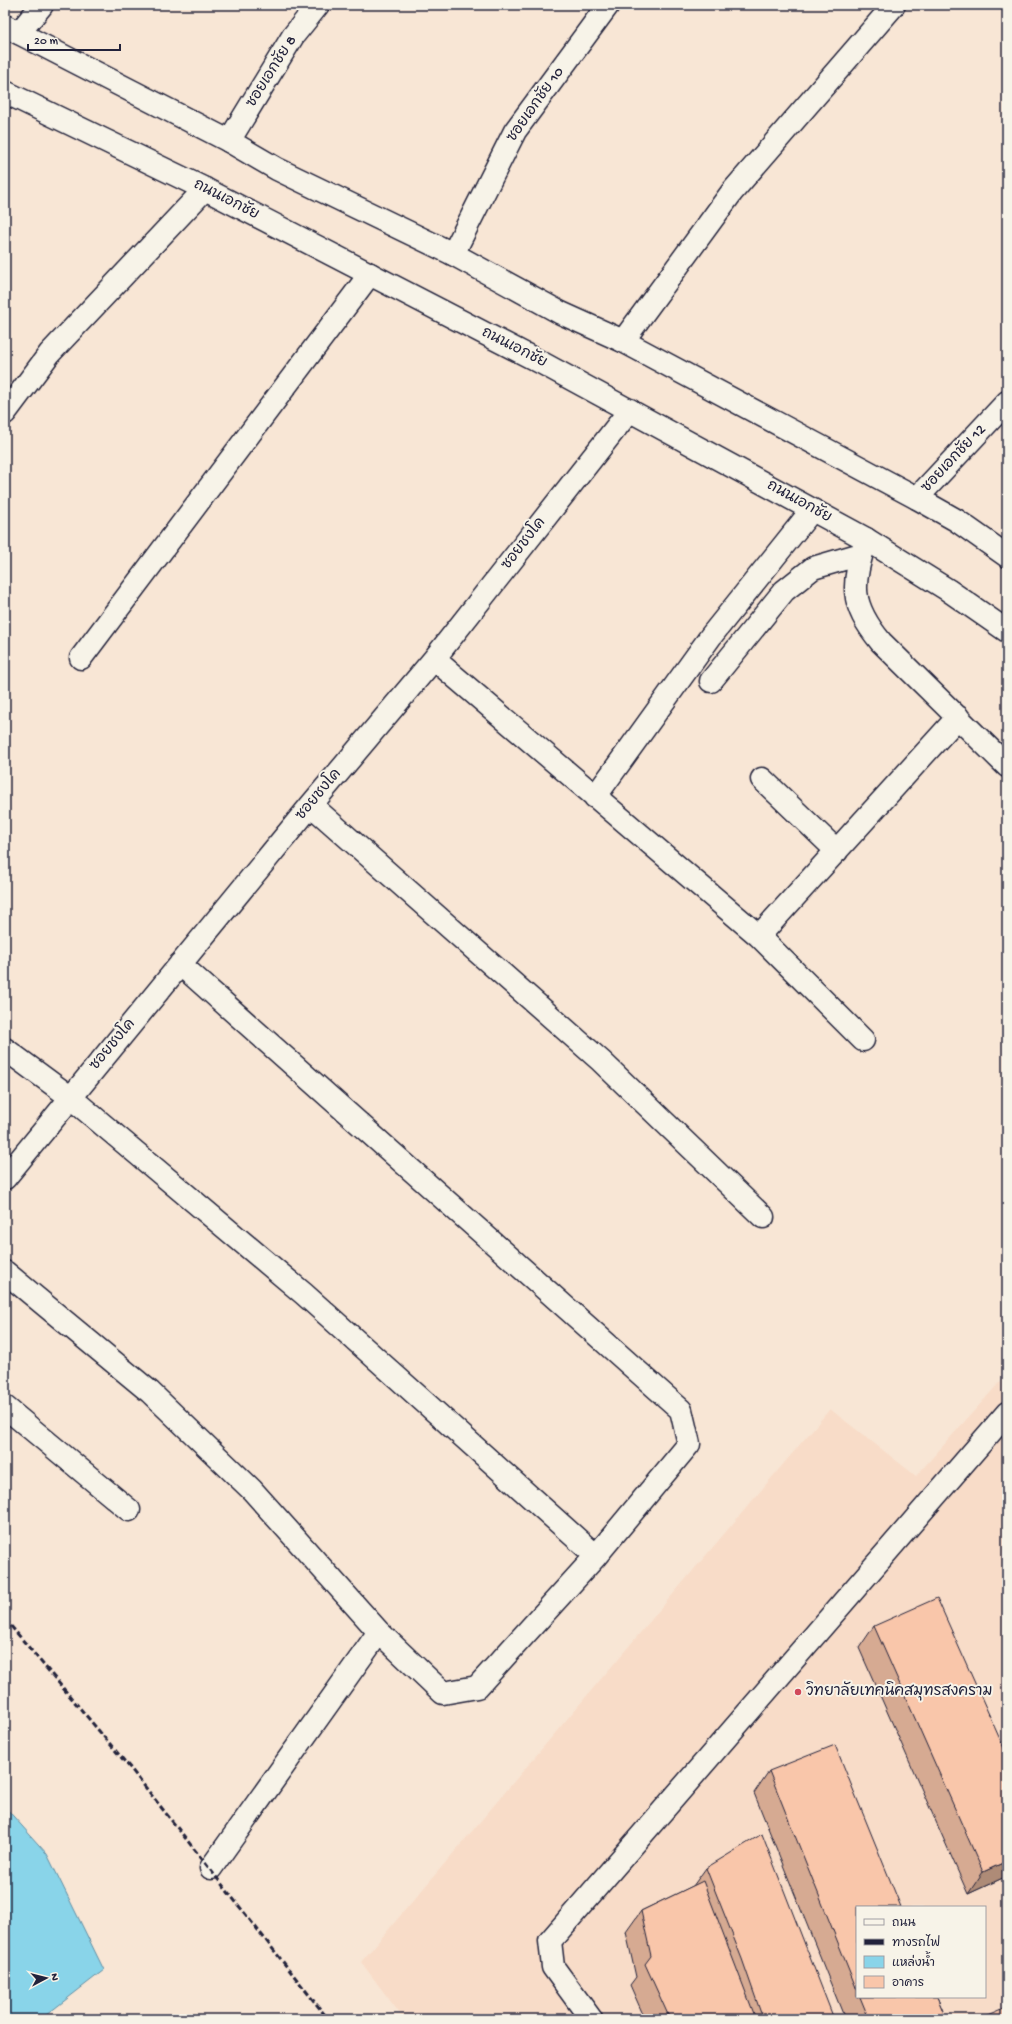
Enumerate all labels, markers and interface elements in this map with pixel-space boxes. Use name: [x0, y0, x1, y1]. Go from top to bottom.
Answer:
scale bar: [28, 26, 120, 52]
street label: ซอยเอกชัย 8: [241, 32, 301, 111]
text: 20 m: [34, 35, 59, 49]
street label: ซอยเอกชัย 10: [502, 62, 569, 146]
street label: ถนนเอกชัย: [190, 174, 263, 224]
street label: ถนนเอกชัย: [478, 322, 551, 372]
street label: ซอยเอกชัย 12: [916, 420, 990, 497]
street label: ถนนเอกชัย: [763, 475, 836, 527]
street label: ซอยชงโค: [496, 512, 550, 574]
street label: ซอยชงโค: [290, 764, 346, 824]
street label: ซอยชงโค: [84, 1014, 140, 1074]
place label: วิทยาลัยเทคนิคสมุทรสงคราม: [806, 1681, 993, 1701]
marker: วิทยาลัยเทคนิคสมุทรสงคราม: [793, 1687, 803, 1697]
legend: [856, 1906, 986, 1998]
text: ถนน: [892, 1917, 916, 1931]
text: ทางรถไฟ: [892, 1934, 940, 1951]
text: แหล่งน้ำ: [892, 1951, 935, 1971]
north arrow: [26, 1958, 66, 1998]
text: N: [48, 1973, 60, 1981]
text: อาคาร: [892, 1977, 924, 1991]

